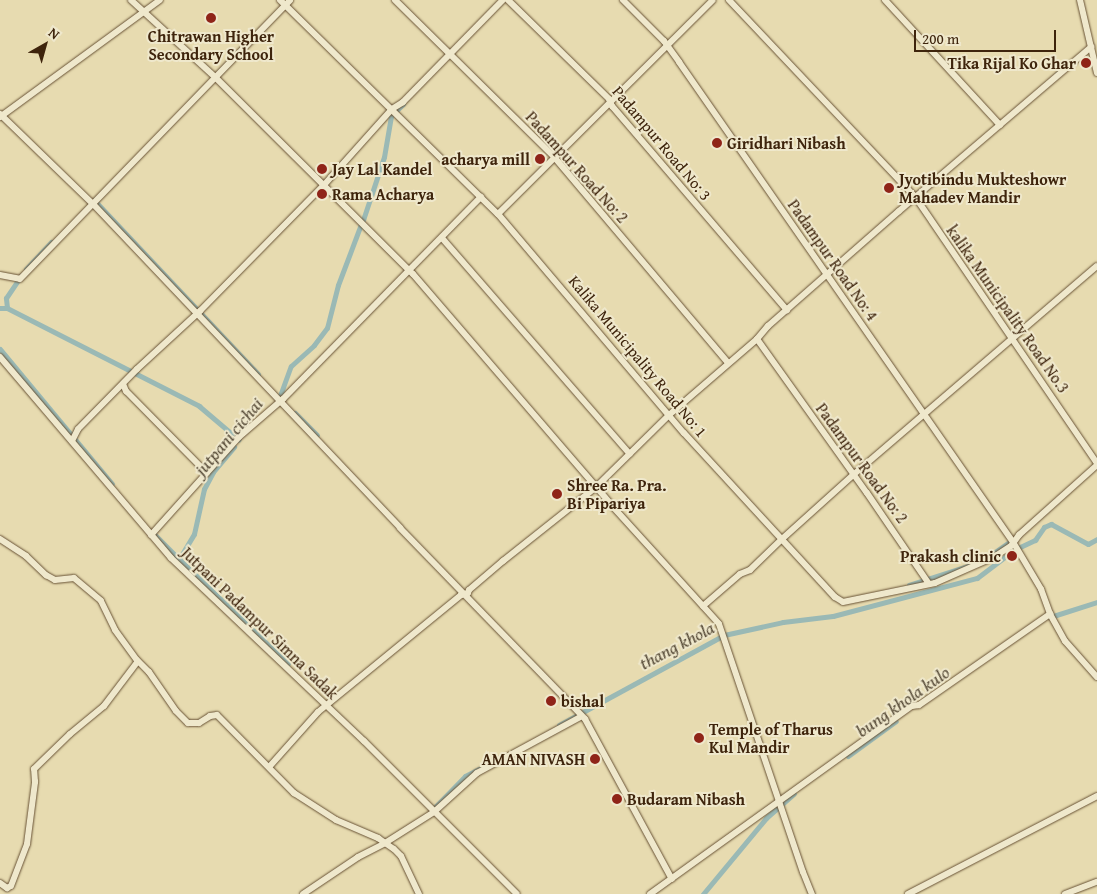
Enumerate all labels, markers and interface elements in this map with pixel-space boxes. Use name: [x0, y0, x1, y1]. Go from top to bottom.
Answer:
marker: Chitrawan Higher Secondary School: [205, 12, 217, 24]
north arrow: [20, 20, 70, 70]
scale bar: [917, 20, 1060, 52]
text: N: [44, 22, 64, 44]
place label: Chitrawan Higher Secondary School: [148, 26, 274, 64]
text: 200 m: [922, 28, 959, 49]
place label: Tika Rijal Ko Ghar: [948, 53, 1076, 73]
marker: Tika Rijal Ko Ghar: [1080, 57, 1092, 69]
street label: Padampur Road No: 3: [609, 82, 715, 204]
street label: Padampur Road No: 2: [522, 107, 632, 227]
place label: Giridhari Nibash: [727, 133, 846, 153]
marker: Giridhari Nibash: [711, 137, 723, 149]
place label: acharya mill: [441, 149, 530, 169]
marker: acharya mill: [534, 153, 546, 165]
place label: Jay Lal Kandel: [332, 159, 432, 179]
marker: Jay Lal Kandel: [316, 163, 328, 175]
place label: Jyotibindu Mukteshowr Mahadev Mandir: [899, 169, 1066, 207]
marker: Jyotibindu Mukteshowr Mahadev Mandir: [883, 182, 895, 194]
place label: Rama Acharya: [332, 184, 434, 204]
marker: Rama Acharya: [316, 188, 328, 200]
street label: Padampur Road No: 4: [784, 196, 882, 324]
street label: kalika Municipality Road No.3: [943, 221, 1073, 397]
street label: Kalika Municipality Road No: 1: [565, 271, 711, 441]
water label: jutpani cichai: [190, 394, 268, 480]
street label: Padampur Road No: 2: [812, 399, 912, 527]
place label: Shree Ra. Pra. Bi Pipariya: [567, 475, 667, 513]
marker: Shree Ra. Pra. Bi Pipariya: [551, 488, 563, 500]
street label: Jutpani Padampur Simna Sadak: [178, 543, 342, 703]
place label: Prakash clinic: [900, 546, 1001, 566]
marker: Prakash clinic: [1005, 549, 1019, 563]
water label: thang khola: [636, 617, 718, 675]
water label: bung khola kulo: [852, 662, 954, 742]
place label: bishal: [561, 691, 604, 711]
marker: bishal: [545, 695, 557, 707]
place label: Temple of Tharus Kul Mandir: [709, 719, 833, 757]
marker: Temple of Tharus Kul Mandir: [693, 732, 705, 744]
place label: AMAN NIVASH: [482, 749, 585, 769]
marker: AMAN NIVASH: [589, 753, 601, 765]
place label: Budaram Nibash: [627, 789, 745, 809]
marker: Budaram Nibash: [611, 793, 623, 805]

